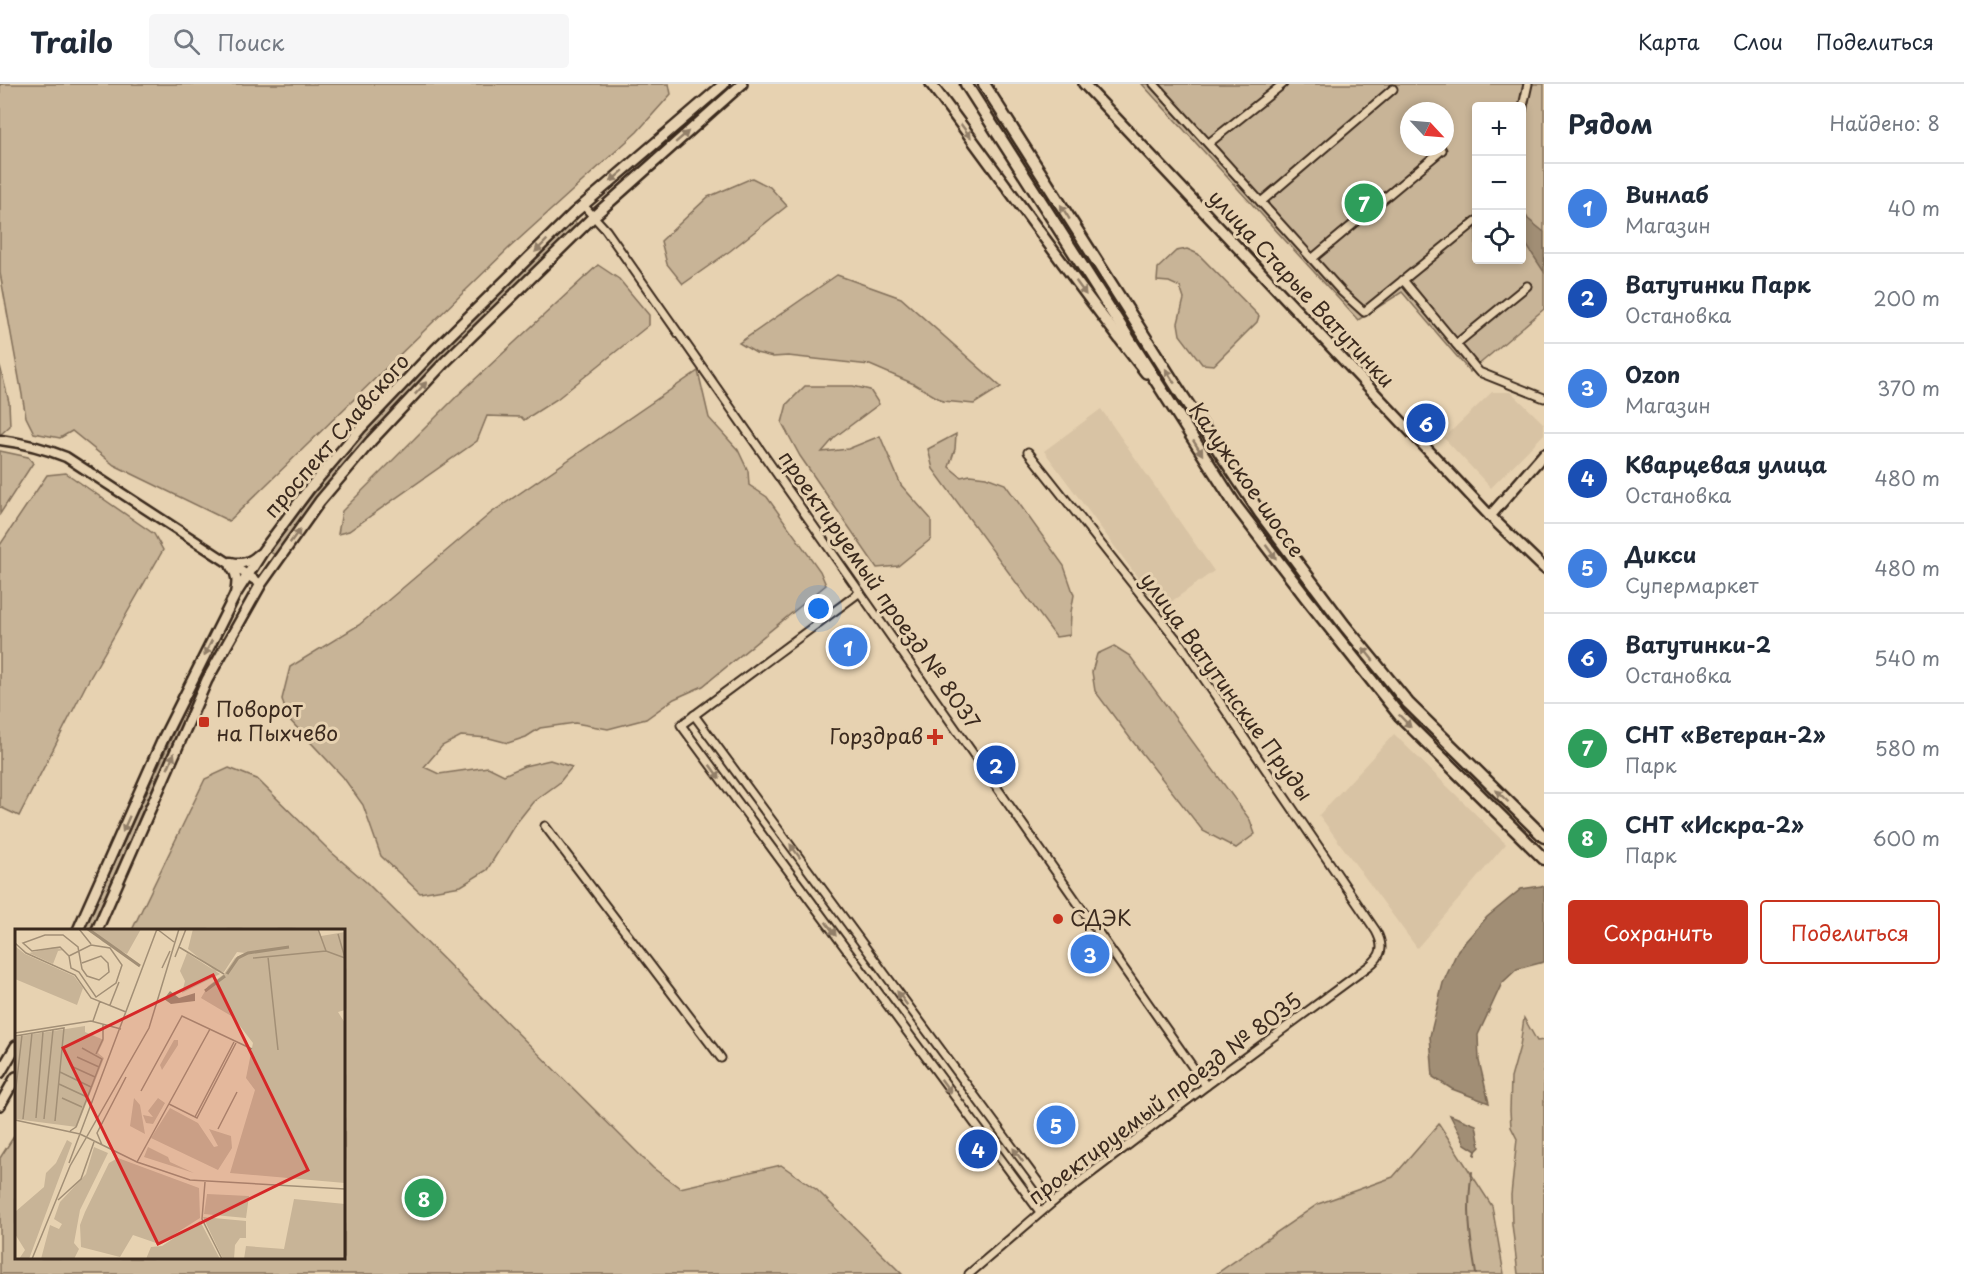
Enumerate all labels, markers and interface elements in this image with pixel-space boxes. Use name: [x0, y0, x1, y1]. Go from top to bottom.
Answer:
search box: [149, 14, 569, 68]
text: Trailo: [30, 20, 113, 63]
icon: search: [170, 25, 203, 58]
text: Поиск: [218, 25, 284, 58]
text: Карта: [1638, 25, 1700, 57]
text: Слои: [1733, 25, 1783, 57]
text: Поделиться: [1816, 25, 1934, 57]
north arrow: [1400, 102, 1454, 156]
map controls: [1472, 102, 1526, 264]
button: +: [1472, 102, 1526, 156]
text: Рядом: [1568, 104, 1653, 143]
text: Найдено: 8: [1830, 108, 1940, 138]
one-way arrow: [960, 123, 972, 138]
one-way arrow: [674, 131, 689, 144]
button: −: [1472, 156, 1526, 210]
one-way arrow: [610, 169, 625, 182]
text: Винлаб: [1625, 177, 1709, 210]
pin: 7: [1344, 180, 1384, 226]
street label: улица Старые Ватутинки: [1202, 181, 1403, 394]
text: 1: [1583, 193, 1592, 223]
text: 40 m: [1888, 193, 1940, 223]
one-way arrow: [1060, 203, 1071, 220]
button: locate: [1472, 210, 1526, 264]
text: Магазин: [1625, 210, 1711, 240]
one-way arrow: [533, 239, 548, 253]
text: Ватутинки Парк: [1625, 267, 1811, 300]
one-way arrow: [1075, 280, 1087, 296]
text: 2: [1580, 283, 1595, 313]
text: 200 m: [1873, 283, 1940, 313]
text: Остановка: [1625, 300, 1731, 330]
street label: проспект Славского: [255, 345, 416, 524]
text: Ozon: [1625, 357, 1680, 390]
one-way arrow: [1165, 368, 1176, 384]
text: 3: [1581, 373, 1594, 403]
text: 370 m: [1877, 373, 1940, 403]
one-way arrow: [414, 380, 428, 395]
text: Магазин: [1625, 390, 1711, 420]
street label: Калужское шоссе: [1182, 395, 1313, 563]
pin: 6: [1406, 400, 1446, 446]
one-way arrow: [1193, 440, 1204, 457]
street label: проектируемый проезд № 8037: [772, 443, 989, 735]
text: Кварцевая улица: [1625, 447, 1827, 480]
text: 4: [1581, 463, 1594, 493]
text: 480 m: [1875, 463, 1940, 493]
text: Остановка: [1625, 480, 1731, 510]
one-way arrow: [289, 529, 301, 545]
text: Дикси: [1625, 537, 1696, 570]
one-way arrow: [1265, 544, 1277, 560]
text: 5: [1581, 553, 1594, 583]
text: 480 m: [1875, 553, 1940, 583]
street label: улица Ватутинские Пруды: [1134, 565, 1322, 807]
text: Супермаркет: [1625, 570, 1758, 600]
your location: [804, 594, 833, 623]
pin: 1: [828, 624, 868, 670]
text: Ватутинки-2: [1625, 627, 1771, 660]
one-way arrow: [203, 639, 213, 656]
text: 6: [1580, 643, 1595, 673]
text: 540 m: [1874, 643, 1940, 673]
one-way arrow: [1363, 647, 1375, 662]
text: Остановка: [1625, 660, 1731, 690]
place label: Поворот на Пыхчево: [216, 692, 338, 748]
one-way arrow: [1398, 714, 1412, 728]
marker: Поворот на Пыхчево: [197, 715, 211, 729]
text: СНТ «Ветеран-2»: [1625, 717, 1826, 750]
place label: Горздрав: [830, 719, 923, 751]
marker: Горздрав: [928, 730, 942, 744]
text: 7: [1582, 733, 1593, 763]
text: 580 m: [1875, 733, 1940, 763]
pin: 2: [976, 742, 1016, 788]
text: Парк: [1625, 750, 1677, 780]
one-way arrow: [166, 753, 175, 770]
one-way arrow: [709, 764, 721, 779]
one-way arrow: [1495, 789, 1510, 803]
text: СНТ «Искра-2»: [1625, 807, 1804, 840]
one-way arrow: [120, 815, 130, 833]
text: 8: [1581, 823, 1594, 853]
text: 600 m: [1872, 823, 1940, 853]
text: Парк: [1625, 840, 1677, 870]
one-way arrow: [789, 844, 801, 859]
button: Сохранить: [1568, 900, 1748, 964]
button: Поделиться: [1760, 900, 1940, 964]
place label: СДЭК: [1070, 901, 1132, 933]
marker: СДЭК: [1051, 912, 1065, 926]
one-way arrow: [825, 921, 837, 937]
inset map: [15, 929, 345, 1259]
pin: 3: [1070, 932, 1110, 976]
street label: проектируемый проезд № 8035: [1023, 987, 1307, 1211]
one-way arrow: [897, 990, 909, 1005]
one-way arrow: [940, 1078, 952, 1094]
pin: 5: [1036, 1102, 1076, 1148]
pin: 4: [958, 1126, 998, 1172]
one-way arrow: [1012, 1147, 1024, 1163]
pin: 8: [404, 1176, 444, 1220]

